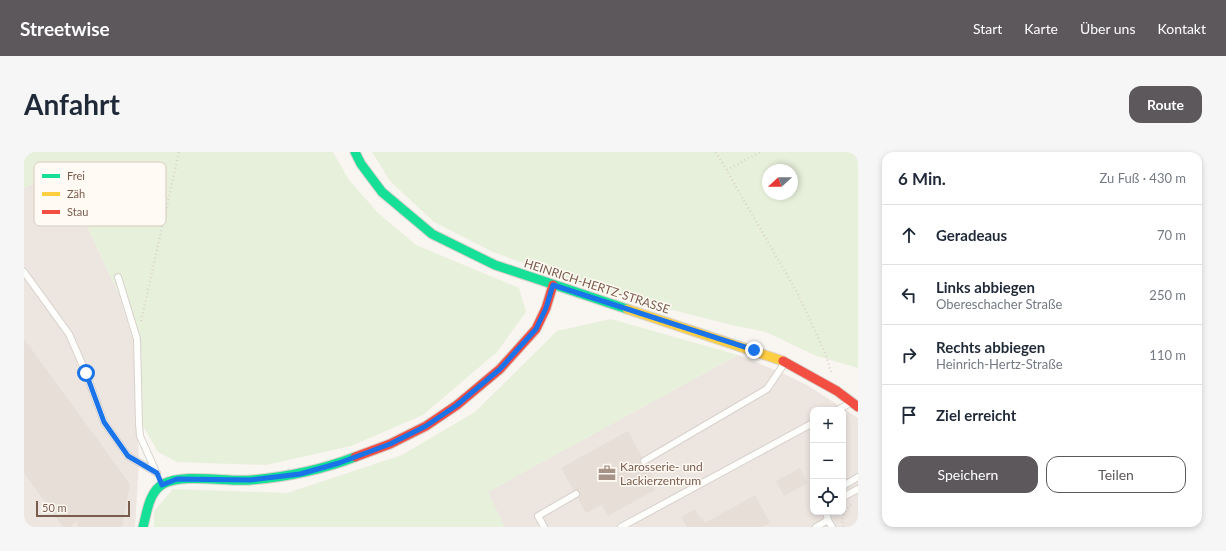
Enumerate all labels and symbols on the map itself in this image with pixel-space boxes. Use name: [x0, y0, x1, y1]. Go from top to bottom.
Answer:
legend: [34, 162, 166, 226]
north arrow: [762, 164, 798, 200]
text: Frei: [67, 169, 85, 182]
text: Zäh: [67, 187, 85, 200]
text: Stau: [67, 205, 88, 218]
street label: HEINRICH-HERTZ-STRASSE: [522, 255, 672, 317]
route end: [745, 341, 763, 359]
route start: [77, 364, 95, 382]
place label: Karosserie- und Lackierzentrum: [620, 459, 703, 488]
office icon: Karosserie- und Lackierzentrum: [597, 463, 617, 483]
scale bar: [36, 499, 130, 518]

